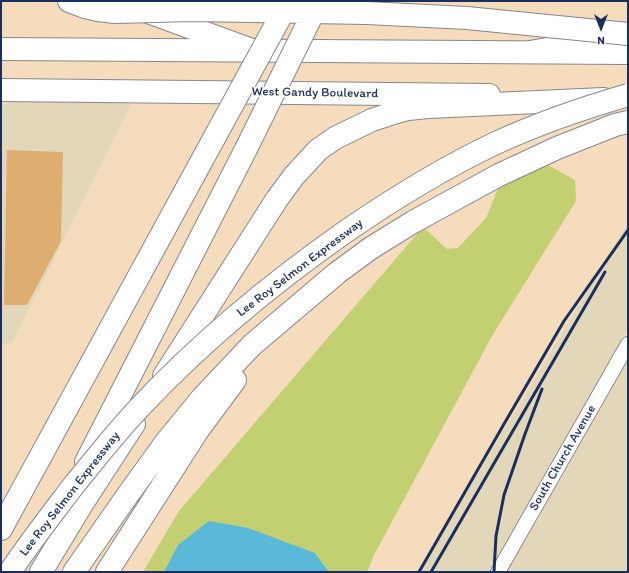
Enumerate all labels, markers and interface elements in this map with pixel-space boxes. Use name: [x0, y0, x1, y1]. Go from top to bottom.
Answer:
north arrow: [581, 8, 621, 48]
text: N: [597, 34, 605, 47]
street label: West Gandy Boulevard: [251, 84, 379, 102]
street label: Lee Roy Selmon Expressway: [234, 215, 366, 321]
street label: South Church Avenue: [526, 402, 600, 514]
street label: Lee Roy Selmon Expressway: [16, 429, 124, 559]

